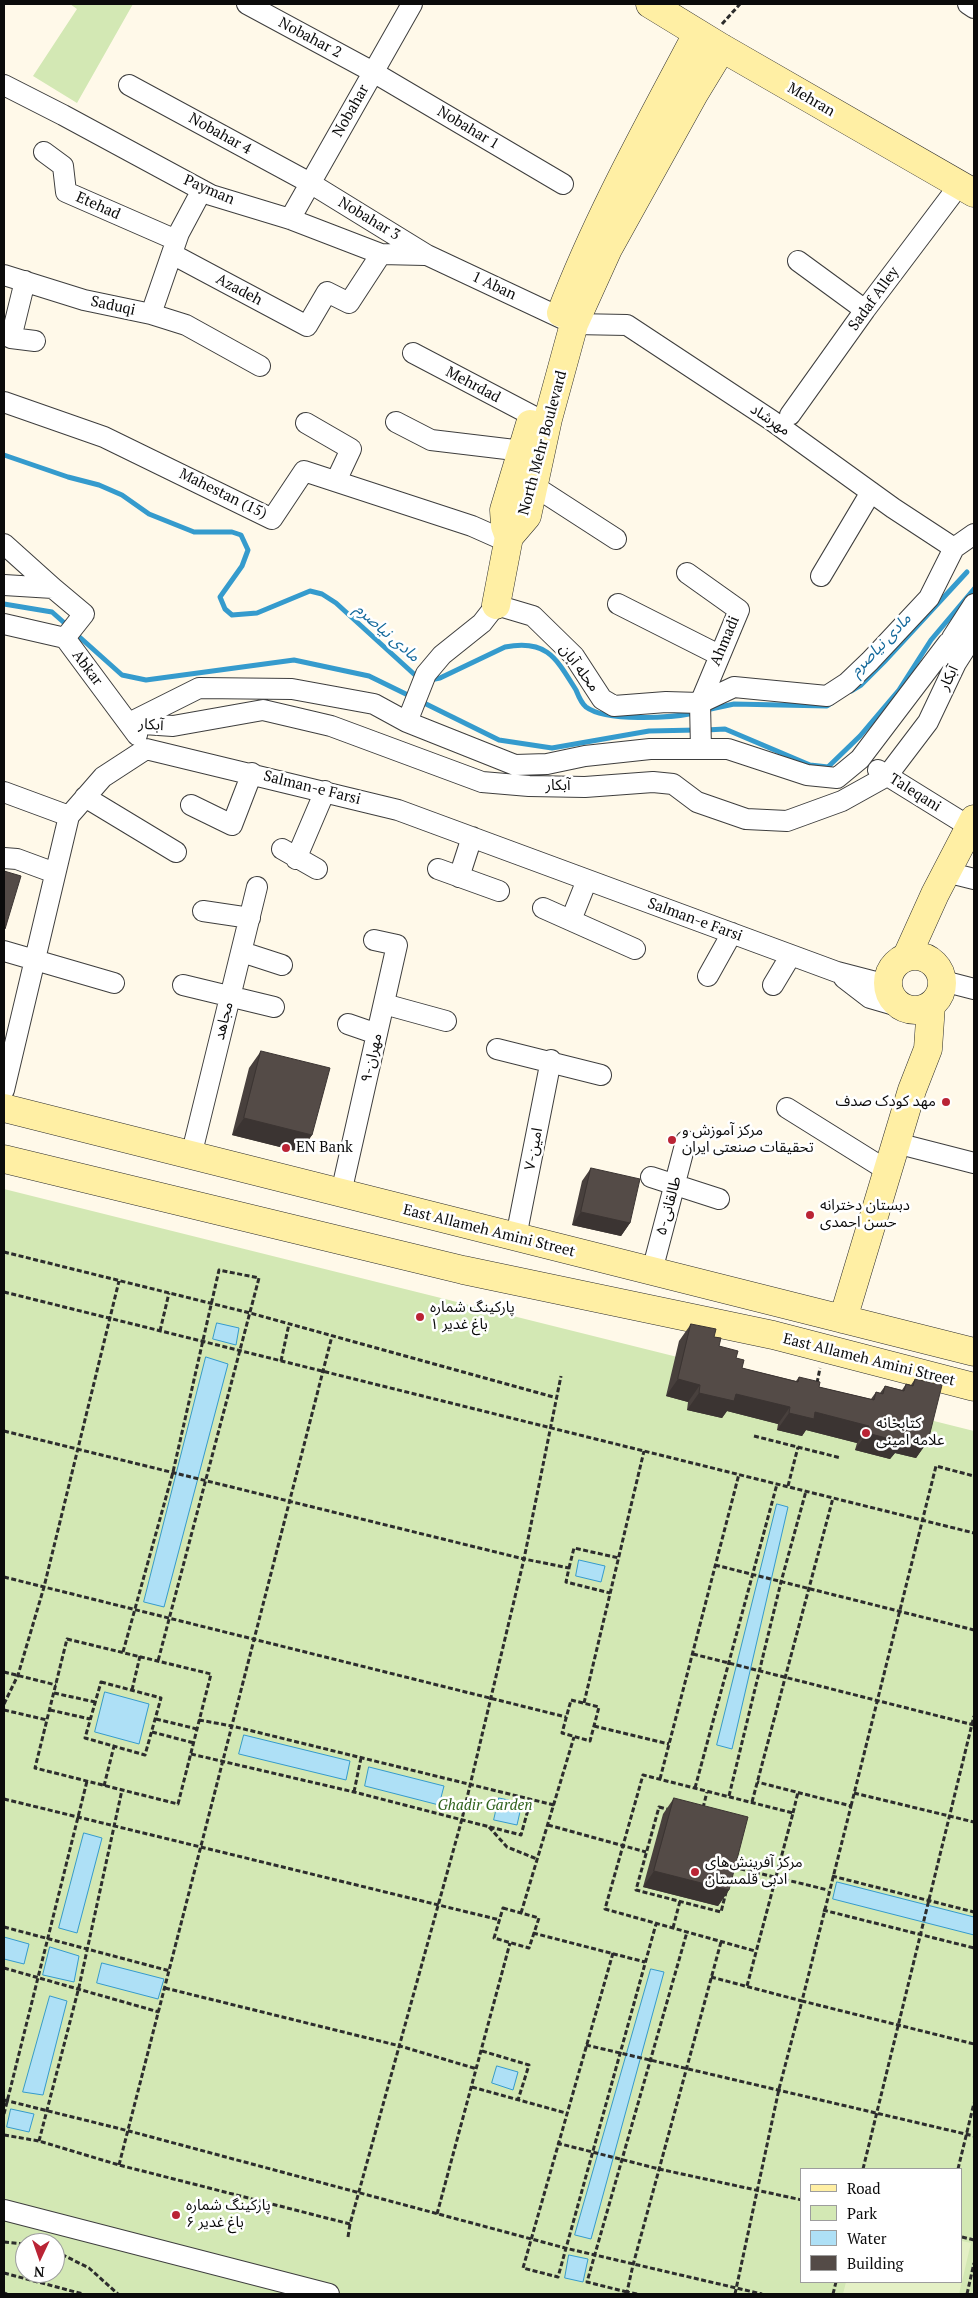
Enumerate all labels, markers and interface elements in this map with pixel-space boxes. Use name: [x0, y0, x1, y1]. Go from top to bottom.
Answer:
street label: Nobahar 2: [275, 14, 345, 62]
street label: Mehran: [784, 79, 838, 121]
street label: Nobahar: [329, 82, 373, 140]
street label: Nobahar 1: [434, 103, 502, 153]
street label: Nobahar 4: [186, 109, 254, 159]
street label: Payman: [181, 171, 237, 209]
street label: Etehad: [73, 188, 123, 224]
street label: Nobahar 3: [335, 194, 403, 244]
street label: Sadaf Alley: [845, 264, 903, 334]
street label: 1 Aban: [469, 268, 519, 304]
street label: Azadeh: [213, 270, 265, 310]
street label: Saduqi: [89, 292, 137, 320]
street label: Mehrdad: [443, 363, 503, 407]
street label: North Mehr Boulevard: [515, 369, 571, 517]
street label: مهرشاد: [747, 400, 793, 440]
street label: Mahestan (15): [176, 465, 270, 523]
water label: مادی نیاصرم: [351, 600, 423, 666]
water label: مادی نیاصرم: [846, 610, 916, 680]
street label: Ahmadi: [706, 613, 744, 669]
street label: محله آبان: [555, 641, 603, 695]
street label: Abkar: [68, 647, 106, 689]
street label: آبکار: [935, 663, 963, 693]
street label: آبکار: [138, 715, 164, 735]
street label: Salman-e Farsi: [261, 767, 363, 809]
street label: Taleqani: [886, 770, 944, 816]
street label: آبکار: [545, 777, 571, 795]
street label: Salman-e Farsi: [645, 895, 745, 945]
street label: مجاهد: [211, 1000, 237, 1042]
street label: ۹-مهران: [358, 1032, 386, 1084]
place label: مهد کودک صدف: [835, 1093, 936, 1111]
marker: مهد کودک صدف: [940, 1096, 952, 1108]
place label: مرکز آموزش و تحقیقات صنعتی ایران: [682, 1122, 814, 1157]
street label: ۷-امین: [521, 1126, 547, 1172]
marker: مرکز آموزش و تحقیقات صنعتی ایران: [666, 1134, 678, 1146]
place label: EN Bank: [296, 1139, 353, 1157]
marker: EN Bank: [280, 1142, 292, 1154]
street label: ۵-طالقانی: [653, 1175, 685, 1237]
place label: دبستان دخترانه حسن احمدی: [820, 1197, 910, 1232]
street label: East Allameh Amini Street: [401, 1201, 577, 1261]
marker: دبستان دخترانه حسن احمدی: [804, 1209, 816, 1221]
place label: پارکینگ شماره ۱ باغ غدیر: [430, 1299, 515, 1334]
marker: پارکینگ شماره ۱ باغ غدیر: [414, 1311, 426, 1323]
street label: East Allameh Amini Street: [781, 1330, 957, 1390]
place label: کتابخانه علامه امینی: [876, 1415, 945, 1450]
marker: کتابخانه علامه امینی: [860, 1427, 872, 1439]
park label: Ghadir Garden: [437, 1797, 533, 1815]
place label: مرکز آفرینش‌های ادبی قلمستان: [705, 1854, 803, 1889]
marker: مرکز آفرینش‌های ادبی قلمستان: [689, 1866, 701, 1878]
legend: [800, 2168, 963, 2283]
text: Road: [847, 2178, 880, 2198]
place label: پارکینگ شماره ۶ باغ غدیر: [186, 2197, 271, 2232]
text: Park: [847, 2203, 877, 2223]
marker: پارکینگ شماره ۶ باغ غدیر: [170, 2209, 182, 2221]
text: Water: [847, 2228, 886, 2248]
north arrow: [15, 2233, 65, 2283]
text: Building: [847, 2253, 904, 2273]
text: N: [33, 2263, 45, 2282]

